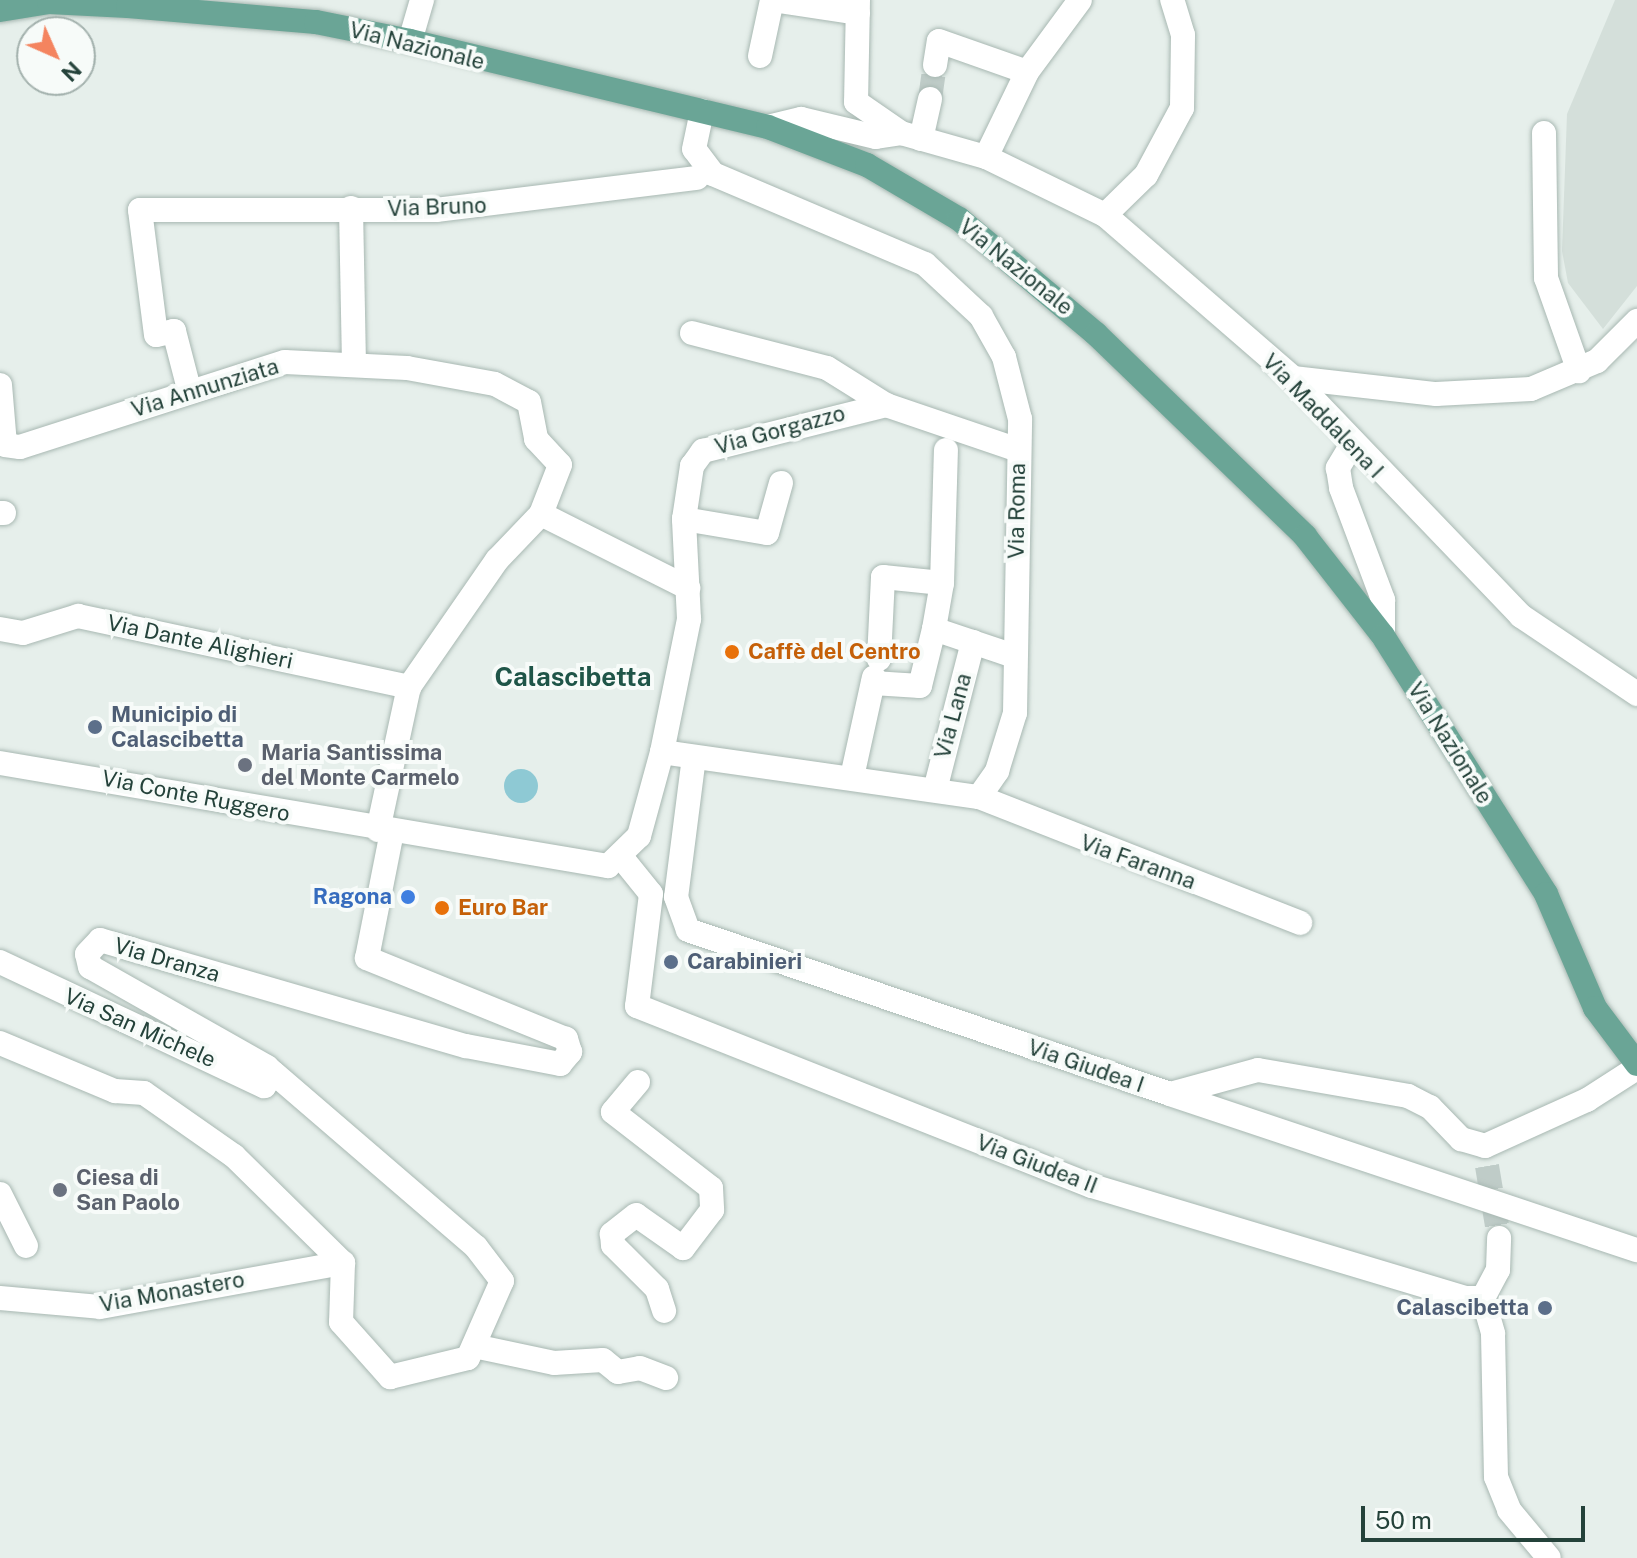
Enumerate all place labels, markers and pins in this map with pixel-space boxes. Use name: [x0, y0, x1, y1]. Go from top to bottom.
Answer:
place label: Caffè del Centro: [748, 639, 921, 665]
marker: Caffè del Centro: [723, 643, 741, 661]
place label: Municipio di Calascibetta: [111, 701, 244, 752]
marker: Municipio di Calascibetta: [86, 718, 104, 736]
place label: Maria Santissima del Monte Carmelo: [261, 739, 460, 790]
marker: Maria Santissima del Monte Carmelo: [236, 756, 254, 774]
place label: Ragona: [313, 884, 392, 910]
marker: Ragona: [399, 888, 417, 906]
place label: Euro Bar: [458, 895, 548, 921]
marker: Euro Bar: [433, 899, 451, 917]
place label: Carabinieri: [687, 949, 802, 975]
marker: Carabinieri: [662, 953, 680, 971]
place label: Ciesa di San Paolo: [76, 1164, 180, 1216]
marker: Ciesa di San Paolo: [51, 1181, 69, 1199]
place label: Calascibetta: [1396, 1295, 1529, 1321]
marker: Calascibetta: [1536, 1299, 1554, 1317]

